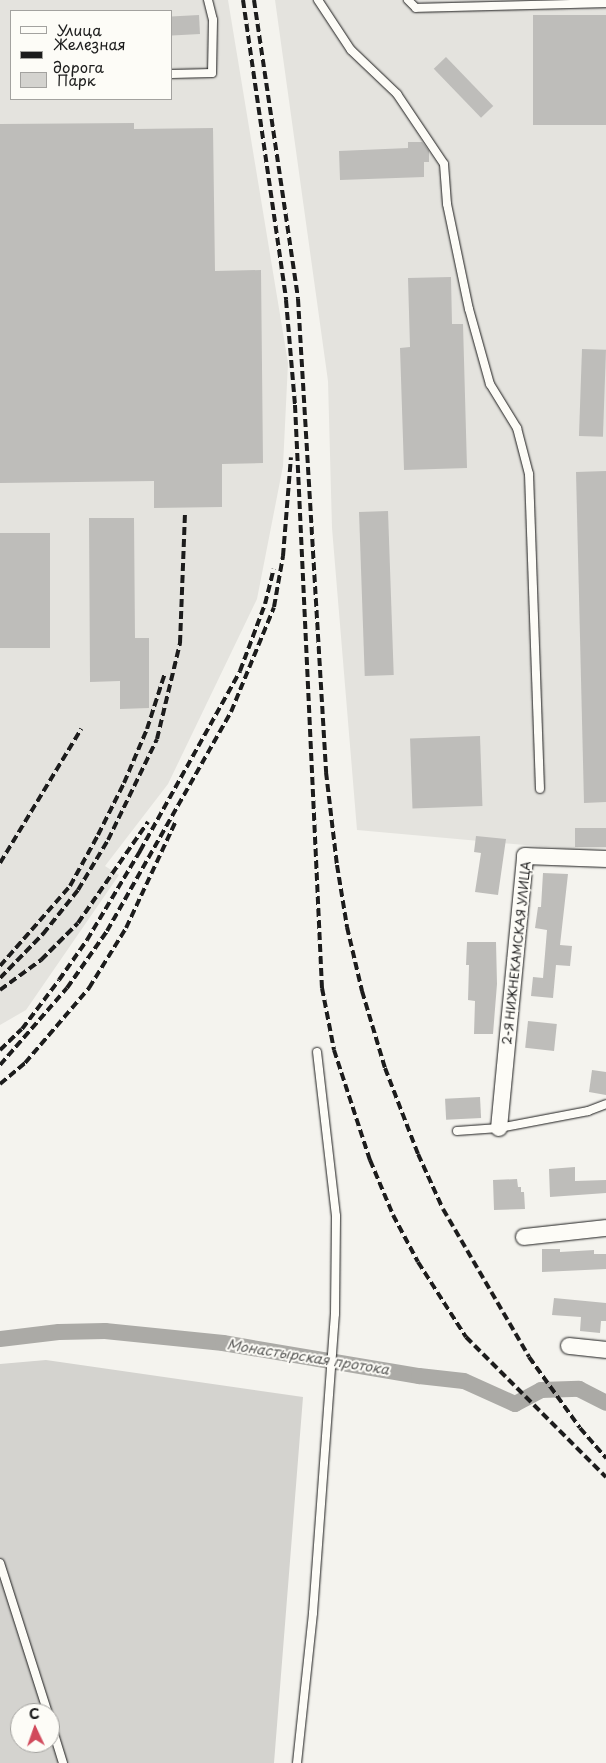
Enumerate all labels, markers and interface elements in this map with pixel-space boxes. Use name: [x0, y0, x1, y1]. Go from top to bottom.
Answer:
legend: [10, 10, 172, 100]
text: Улица: [57, 18, 102, 41]
text: Железная дорога: [53, 32, 126, 78]
text: Парк: [57, 68, 96, 91]
street label: 2-Я НИЖНЕКАМСКАЯ УЛИЦА: [500, 860, 534, 1046]
water label: Монастырская протока: [226, 1336, 390, 1378]
north arrow: [10, 1703, 60, 1753]
text: С: [28, 1703, 40, 1724]

